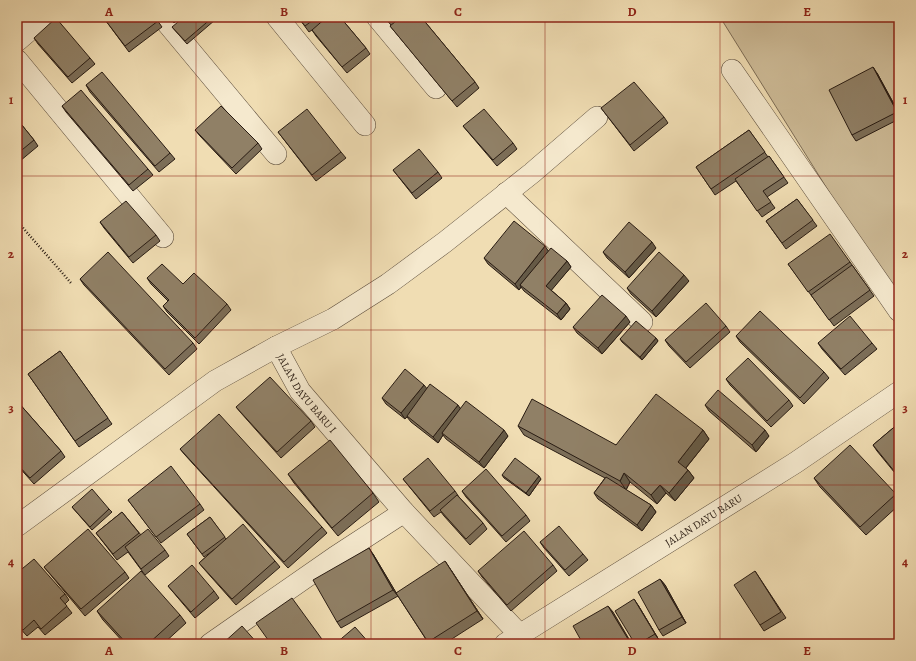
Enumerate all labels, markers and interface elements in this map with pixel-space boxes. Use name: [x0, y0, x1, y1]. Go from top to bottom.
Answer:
text: A: [104, 3, 114, 20]
text: B: [280, 3, 288, 20]
text: C: [454, 3, 462, 20]
text: D: [627, 3, 637, 20]
text: E: [803, 3, 811, 20]
text: 1: [9, 91, 14, 108]
text: 1: [903, 91, 908, 108]
text: 2: [8, 245, 15, 262]
text: 2: [902, 245, 909, 262]
street label: JALAN DAYU BARU I: [273, 351, 340, 436]
text: 3: [8, 399, 14, 416]
text: 3: [902, 399, 908, 416]
street label: JALAN DAYU BARU: [662, 490, 746, 550]
text: 4: [8, 553, 14, 570]
text: 4: [902, 553, 908, 570]
text: A: [104, 642, 114, 659]
text: B: [280, 642, 288, 659]
text: C: [454, 642, 462, 659]
text: D: [627, 642, 637, 659]
text: E: [803, 642, 811, 659]

